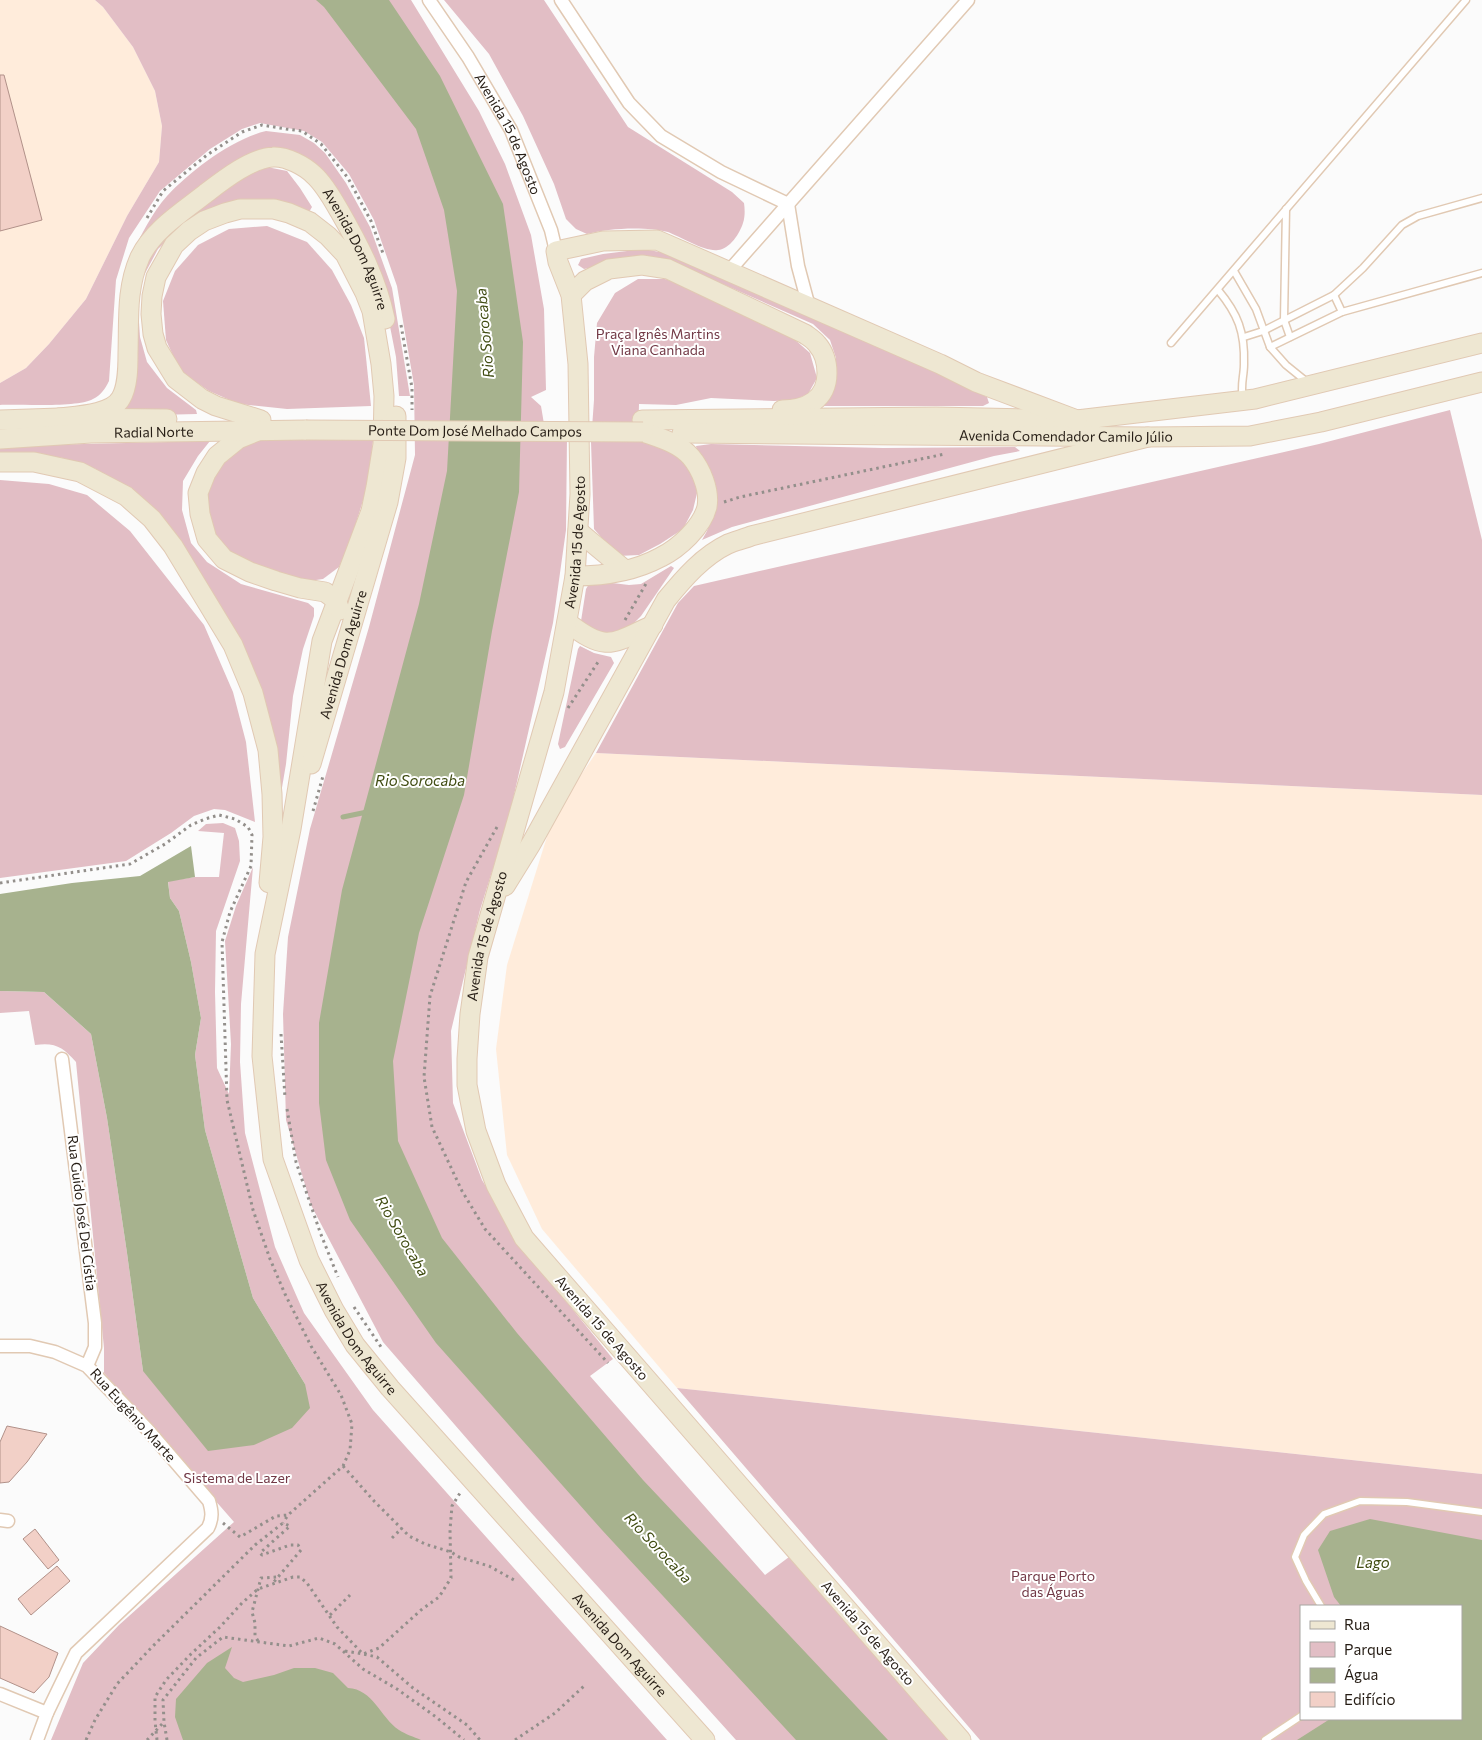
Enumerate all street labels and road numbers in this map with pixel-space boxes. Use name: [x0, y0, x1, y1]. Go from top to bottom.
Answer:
street label: Avenida 15 de Agosto: [471, 70, 545, 197]
street label: Avenida Dom Aguirre: [320, 184, 392, 312]
street label: Ponte Dom José Melhado Campos: [368, 421, 582, 440]
street label: Radial Norte: [114, 423, 194, 441]
street label: Avenida Comendador Camilo Júlio: [959, 426, 1173, 445]
street label: Avenida 15 de Agosto: [560, 475, 588, 610]
street label: Avenida Dom Aguirre: [316, 588, 370, 721]
street label: Avenida 15 de Agosto: [463, 869, 510, 1002]
street label: Rua Guido José Del Cístia: [65, 1134, 100, 1292]
street label: Avenida 15 de Agosto: [552, 1272, 653, 1384]
street label: Avenida Dom Aguirre: [313, 1278, 401, 1398]
street label: Rua Eugênio Marte: [87, 1364, 180, 1465]
street label: Avenida 15 de Agosto: [818, 1577, 919, 1689]
street label: Avenida Dom Aguirre: [569, 1589, 671, 1700]

